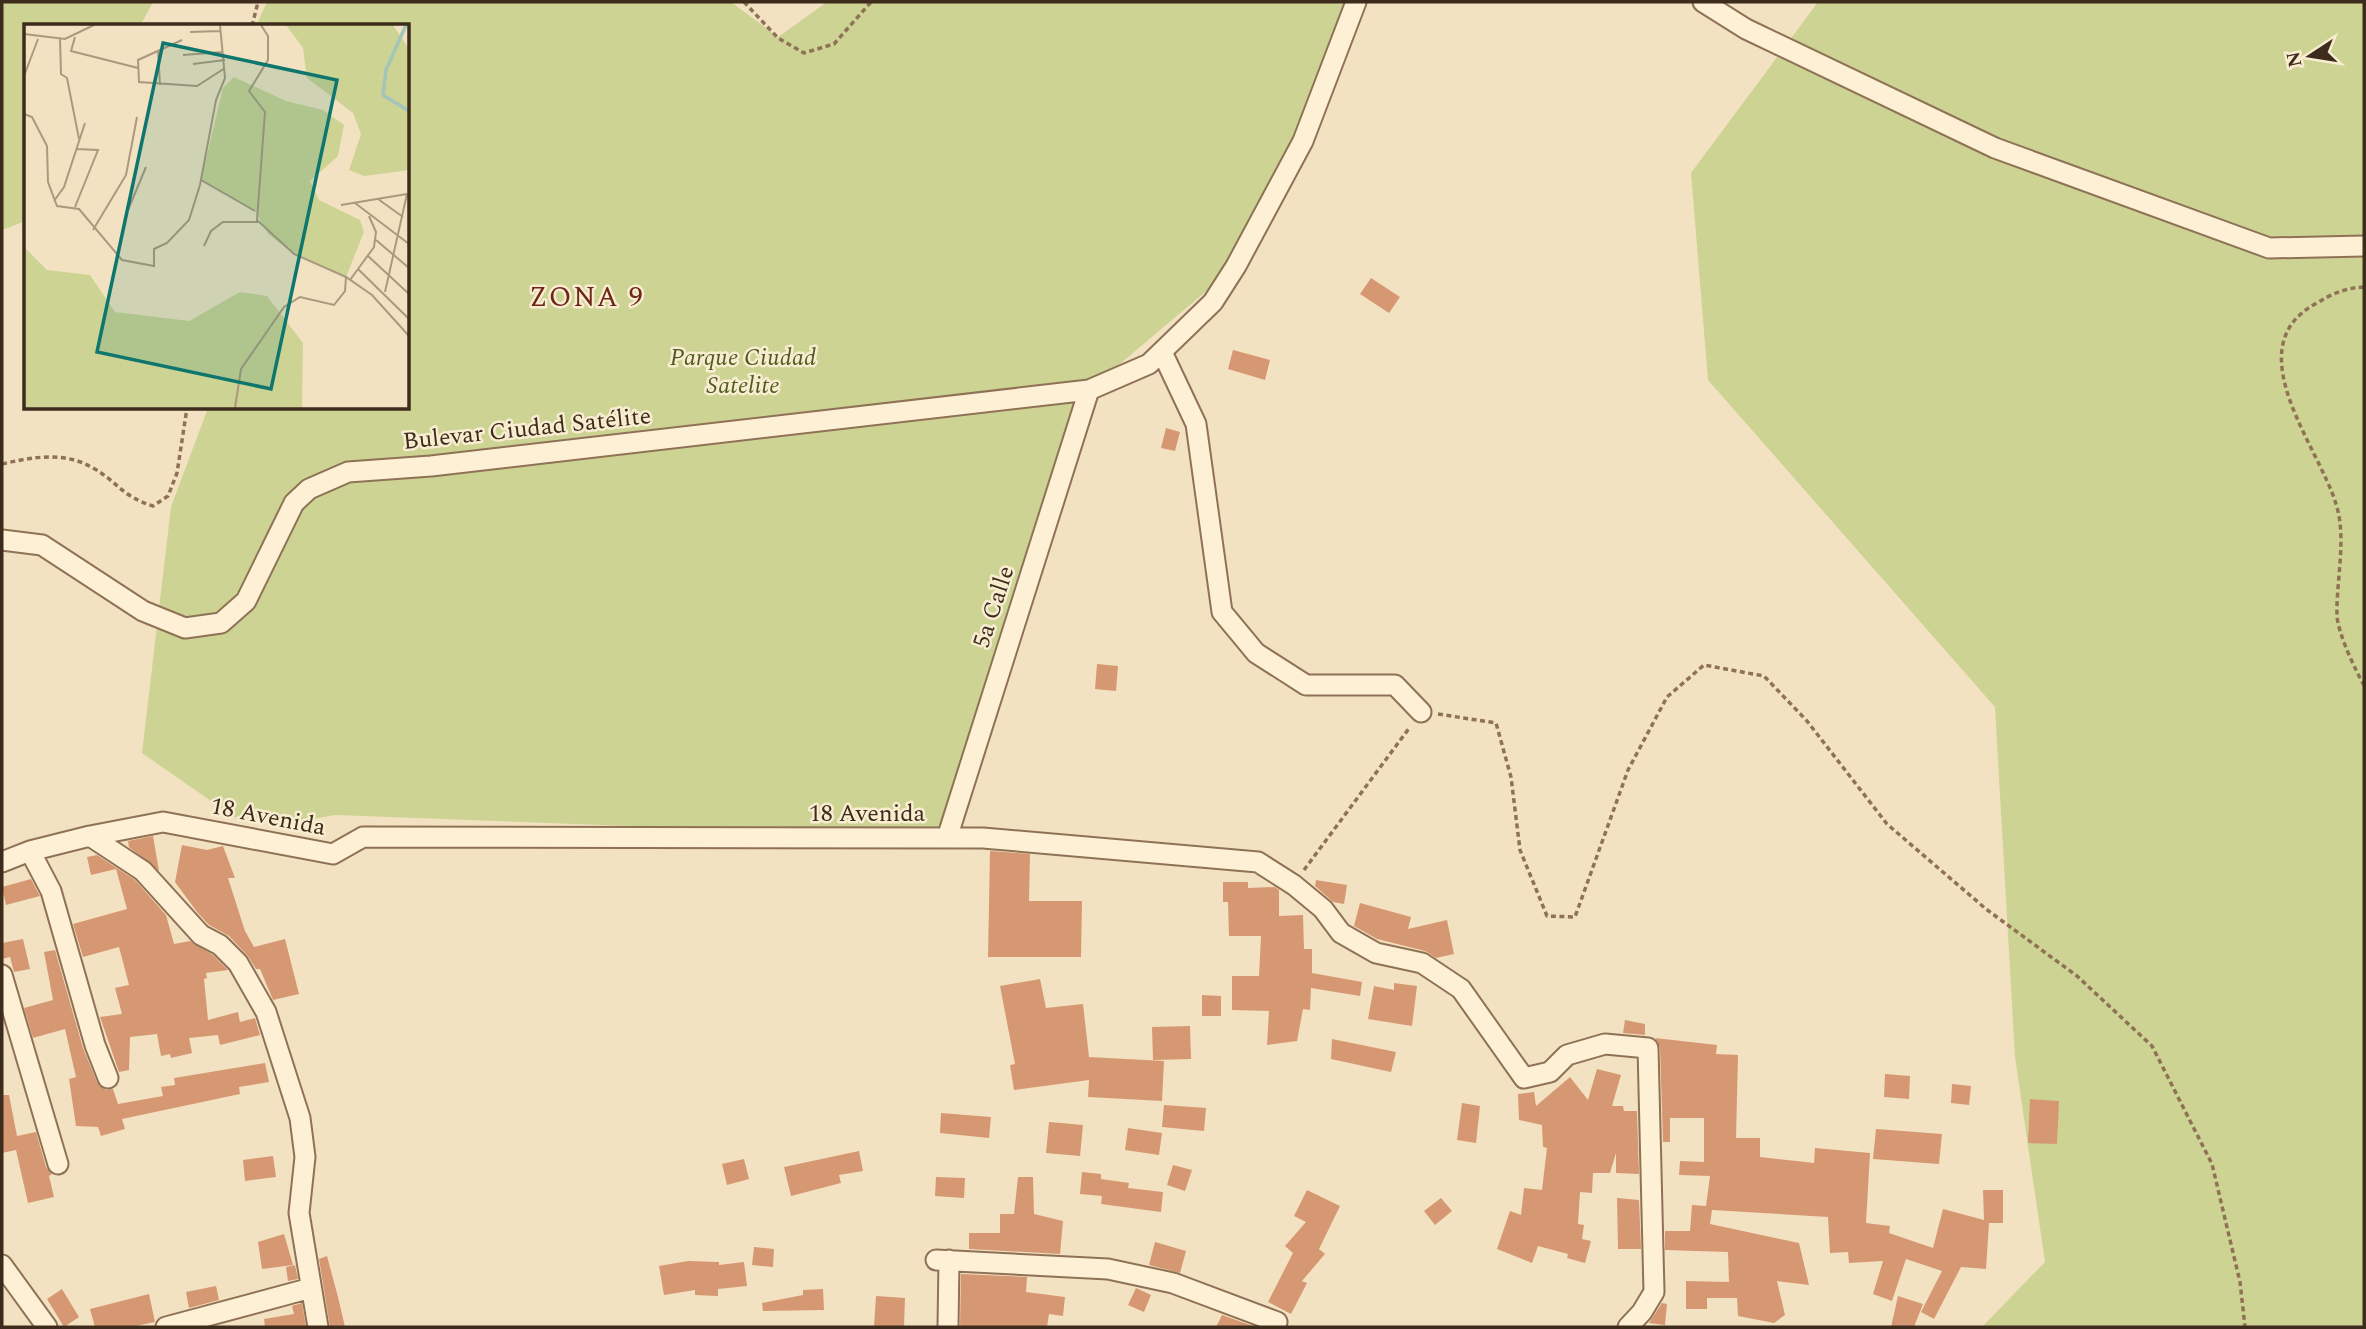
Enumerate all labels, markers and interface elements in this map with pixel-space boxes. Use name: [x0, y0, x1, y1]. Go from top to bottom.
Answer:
north arrow: [2275, 21, 2345, 91]
inset map: [24, 24, 410, 410]
text: N: [2279, 49, 2311, 70]
district label: ZONA 9: [529, 276, 645, 319]
park label: Parque Ciudad Satelite: [670, 340, 816, 404]
street label: Bulevar Ciudad Satélite: [401, 398, 653, 460]
street label: 5a Calle: [964, 561, 1024, 653]
street label: 18 Avenida: [207, 788, 329, 846]
street label: 18 Avenida: [809, 796, 926, 832]

